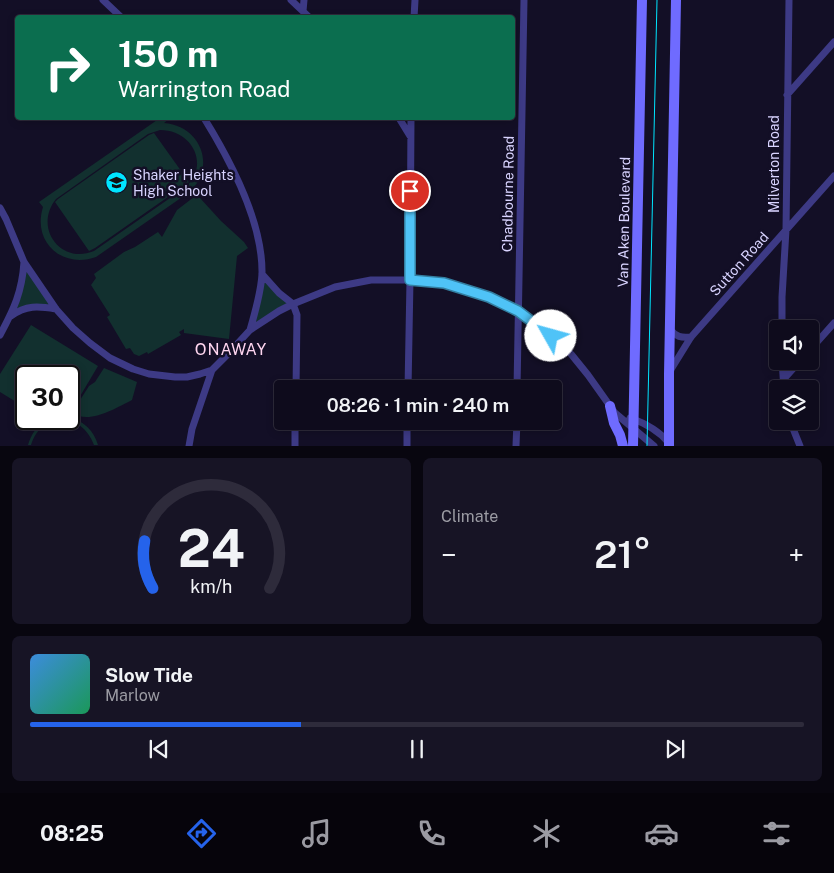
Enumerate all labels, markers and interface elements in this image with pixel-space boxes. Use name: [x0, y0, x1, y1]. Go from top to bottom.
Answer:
text: 150 m: [118, 34, 218, 75]
icon: right: [35, 35, 100, 100]
text: Warrington Road: [118, 76, 290, 102]
street label: Milverton Road: [766, 115, 782, 213]
street label: Chadbourne Road: [499, 136, 517, 252]
street label: Van Aken Boulevard: [615, 157, 633, 287]
place label: Shaker Heights High School: [133, 167, 234, 199]
pin: [389, 170, 431, 212]
school or university icon: Shaker Heights High School: [105, 171, 129, 195]
icon: arrive: [396, 177, 424, 205]
street label: Sutton Road: [706, 229, 772, 299]
position arrow: [524, 309, 576, 361]
map controls: [769, 320, 819, 430]
button: sound: [769, 320, 819, 370]
district label: ONAWAY: [195, 340, 267, 359]
speed limit sign: 30: [15, 365, 80, 430]
button: layers: [769, 380, 819, 430]
text: 08:26 · 1 min · 240 m: [327, 394, 509, 416]
text: Climate: [441, 507, 498, 526]
text: 24: [178, 518, 245, 579]
text: 21°: [594, 532, 651, 577]
text: −: [441, 538, 457, 571]
text: +: [788, 538, 804, 571]
text: km/h: [190, 576, 233, 597]
text: Slow Tide: [105, 664, 193, 686]
text: Marlow: [105, 686, 160, 705]
icon: previous: [145, 735, 173, 763]
icon: pause: [403, 735, 431, 763]
icon: next: [661, 735, 689, 763]
icon: directions: [184, 816, 219, 851]
icon: music: [299, 816, 334, 851]
icon: phone: [414, 816, 449, 851]
icon: climate: [529, 816, 564, 851]
icon: car: [644, 816, 679, 851]
icon: filters: [759, 816, 794, 851]
text: 08:25: [40, 820, 104, 846]

